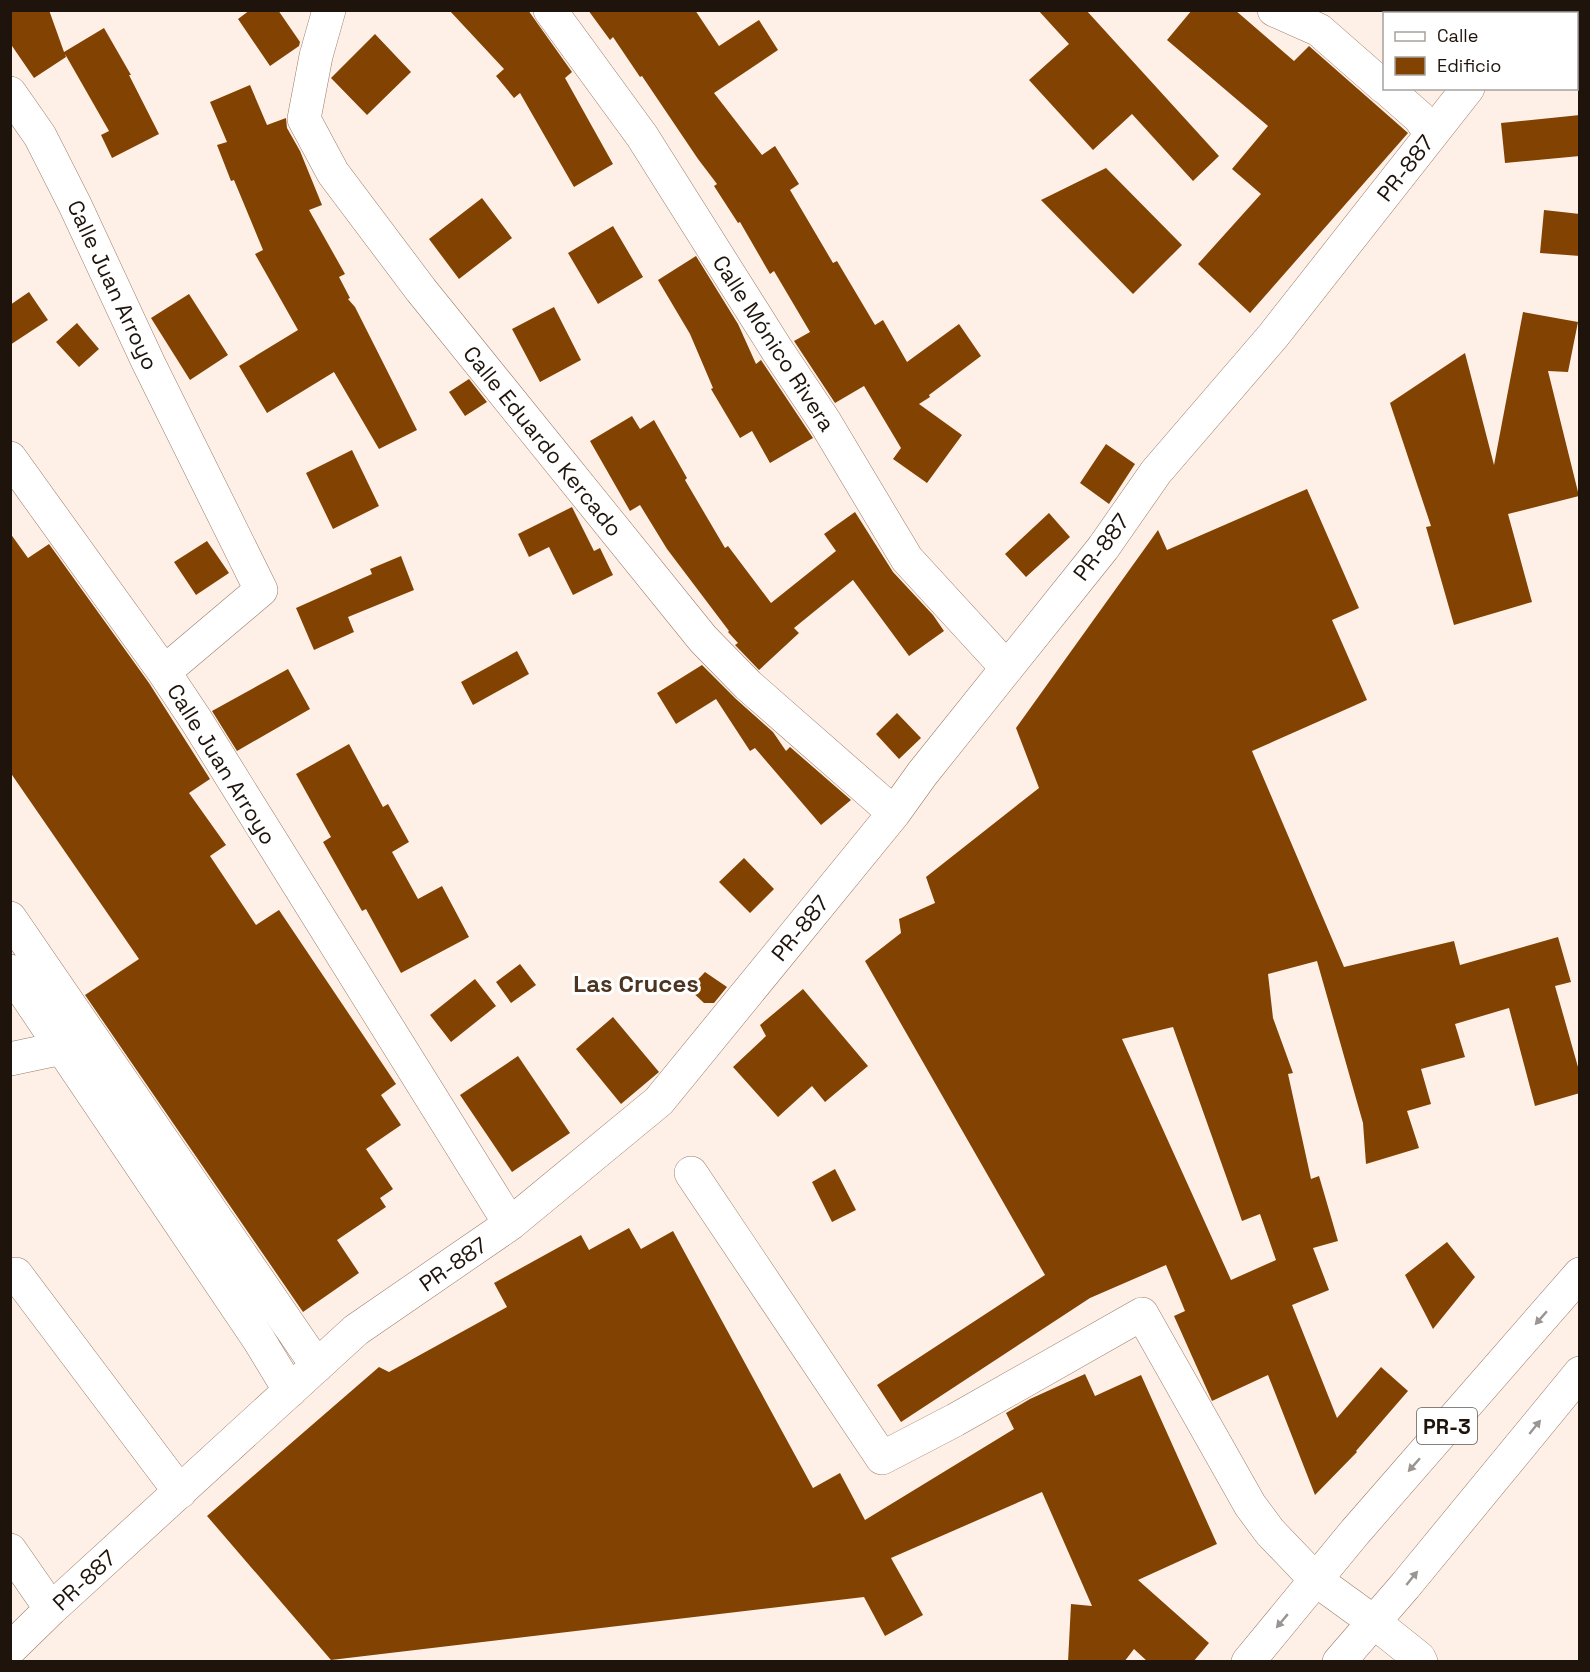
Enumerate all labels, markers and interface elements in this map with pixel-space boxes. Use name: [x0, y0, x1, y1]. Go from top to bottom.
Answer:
legend: [1383, 12, 1578, 90]
text: Calle: [1437, 24, 1478, 47]
text: Edificio: [1437, 54, 1501, 77]
street label: PR-887: [1370, 129, 1440, 207]
street label: Calle Juan Arroyo: [61, 196, 165, 374]
street label: Calle Mónico Rivera: [707, 250, 842, 437]
street label: Calle Eduardo Kercado: [457, 340, 629, 542]
street label: PR-887: [1067, 508, 1135, 586]
street label: Calle Juan Arroyo: [161, 678, 283, 850]
street label: PR-887: [765, 889, 835, 967]
district label: Las Cruces: [573, 968, 699, 999]
street label: PR-887: [414, 1231, 492, 1297]
one-way arrow: [1535, 1310, 1548, 1325]
road number: PR-3: [1417, 1408, 1477, 1444]
one-way arrow: [1529, 1419, 1542, 1435]
one-way arrow: [1407, 1457, 1420, 1473]
street label: PR-887: [46, 1544, 122, 1616]
one-way arrow: [1405, 1571, 1418, 1586]
one-way arrow: [1276, 1613, 1289, 1628]

